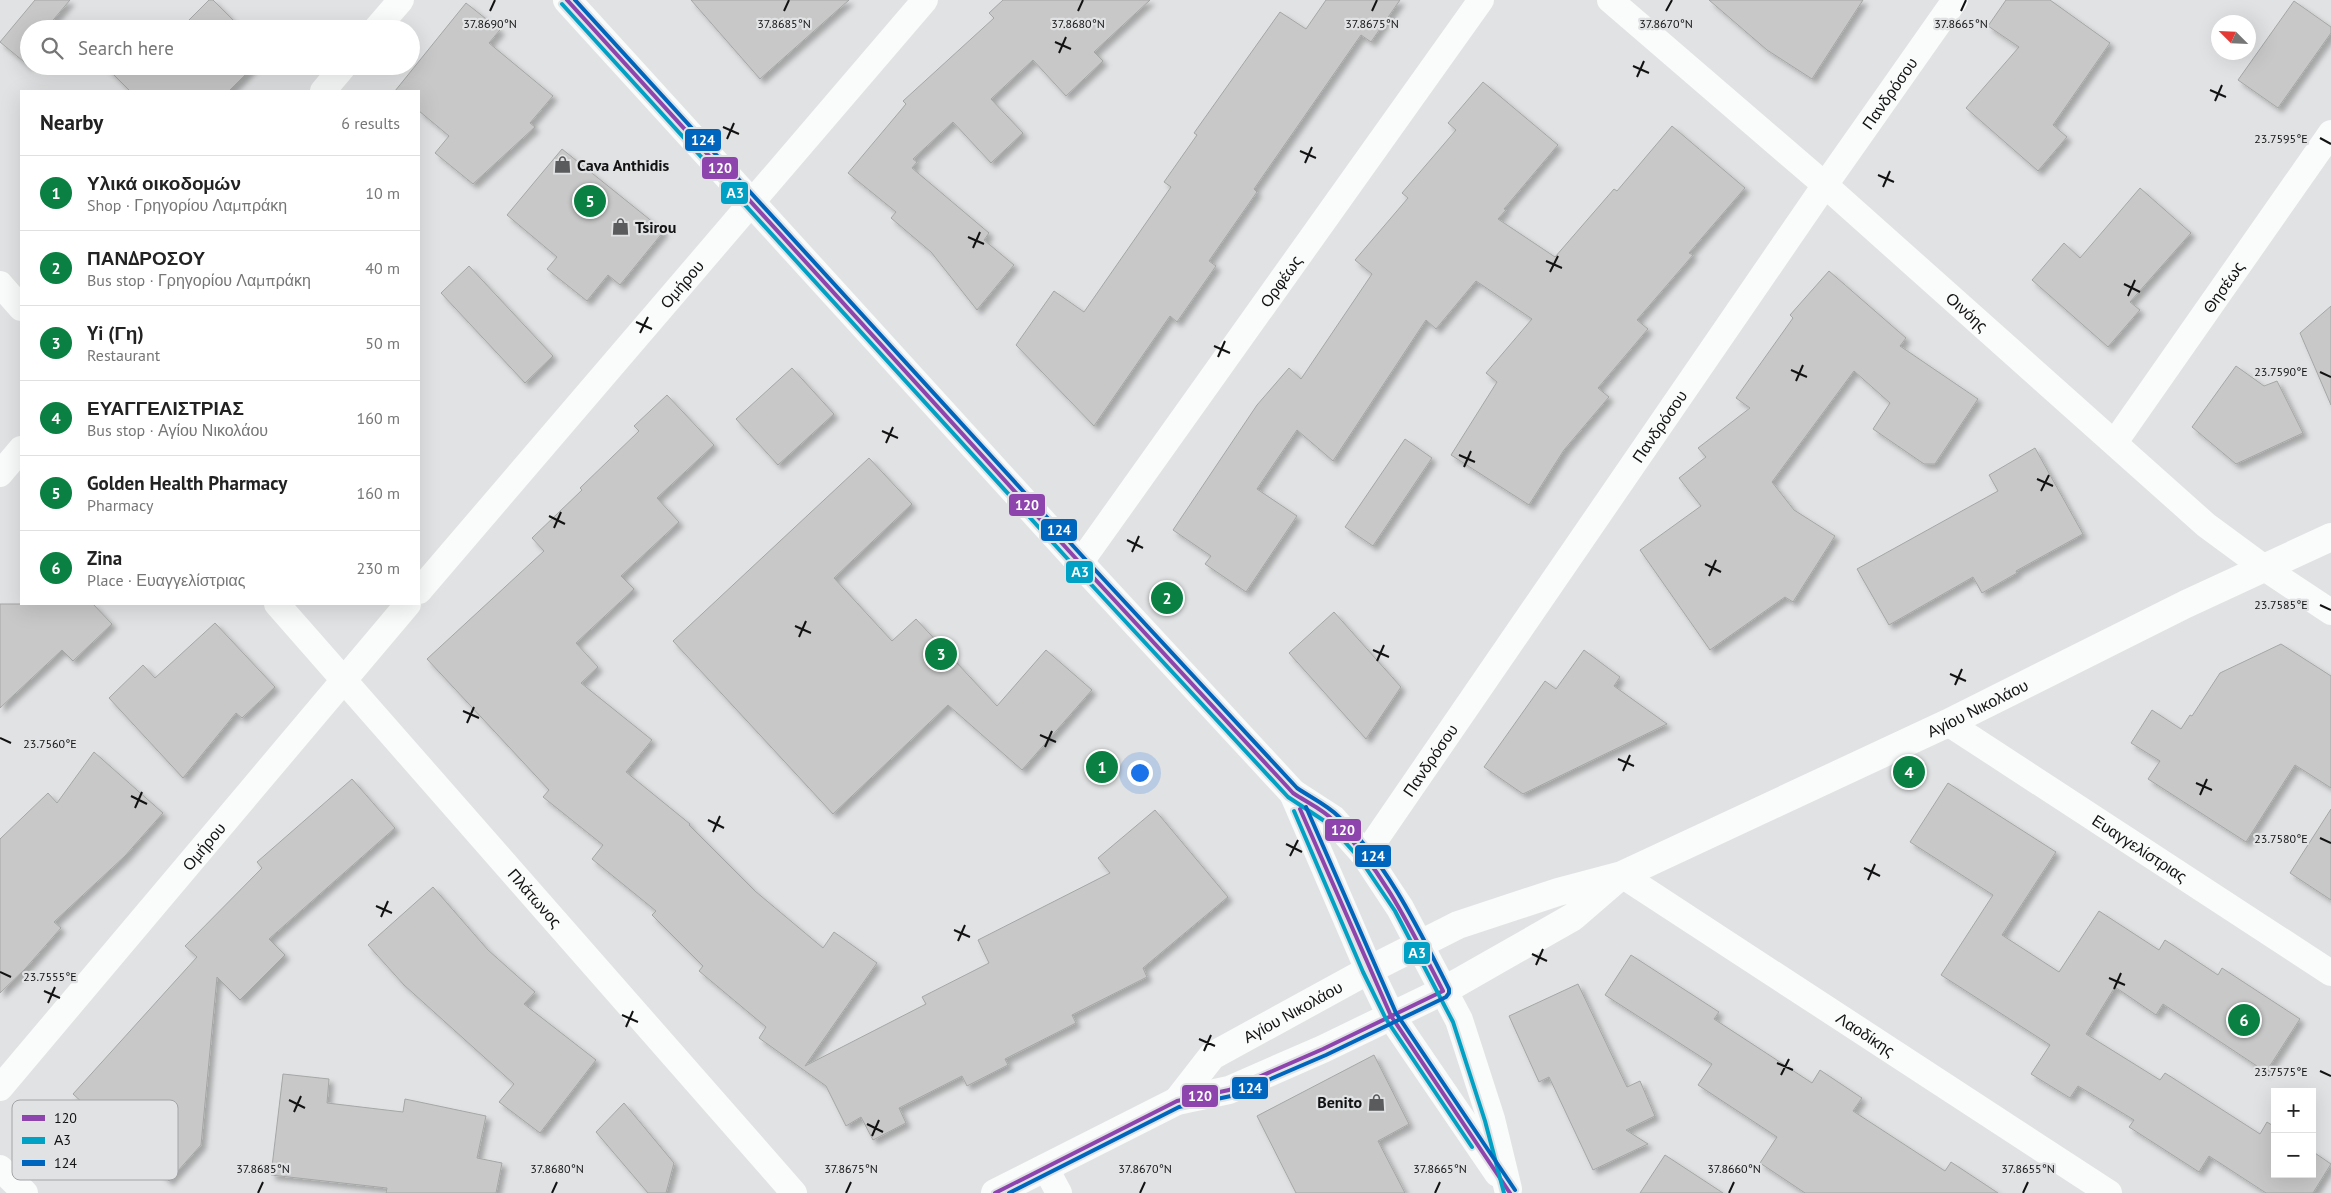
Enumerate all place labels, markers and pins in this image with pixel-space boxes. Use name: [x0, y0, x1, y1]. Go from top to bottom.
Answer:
shop icon: Cava Anthidis: [553, 155, 573, 175]
place label: Cava Anthidis: [577, 155, 670, 175]
pin: 5: [574, 182, 606, 220]
shop icon: Tsirou: [611, 217, 631, 237]
place label: Tsirou: [635, 217, 676, 237]
pin: 2: [1151, 579, 1183, 617]
pin: 3: [925, 635, 957, 673]
pin: 1: [1086, 748, 1118, 786]
pin: 4: [1893, 753, 1925, 791]
pin: 6: [2228, 1001, 2260, 1039]
place label: Benito: [1317, 1092, 1362, 1112]
shop icon: Benito: [1366, 1092, 1386, 1112]

